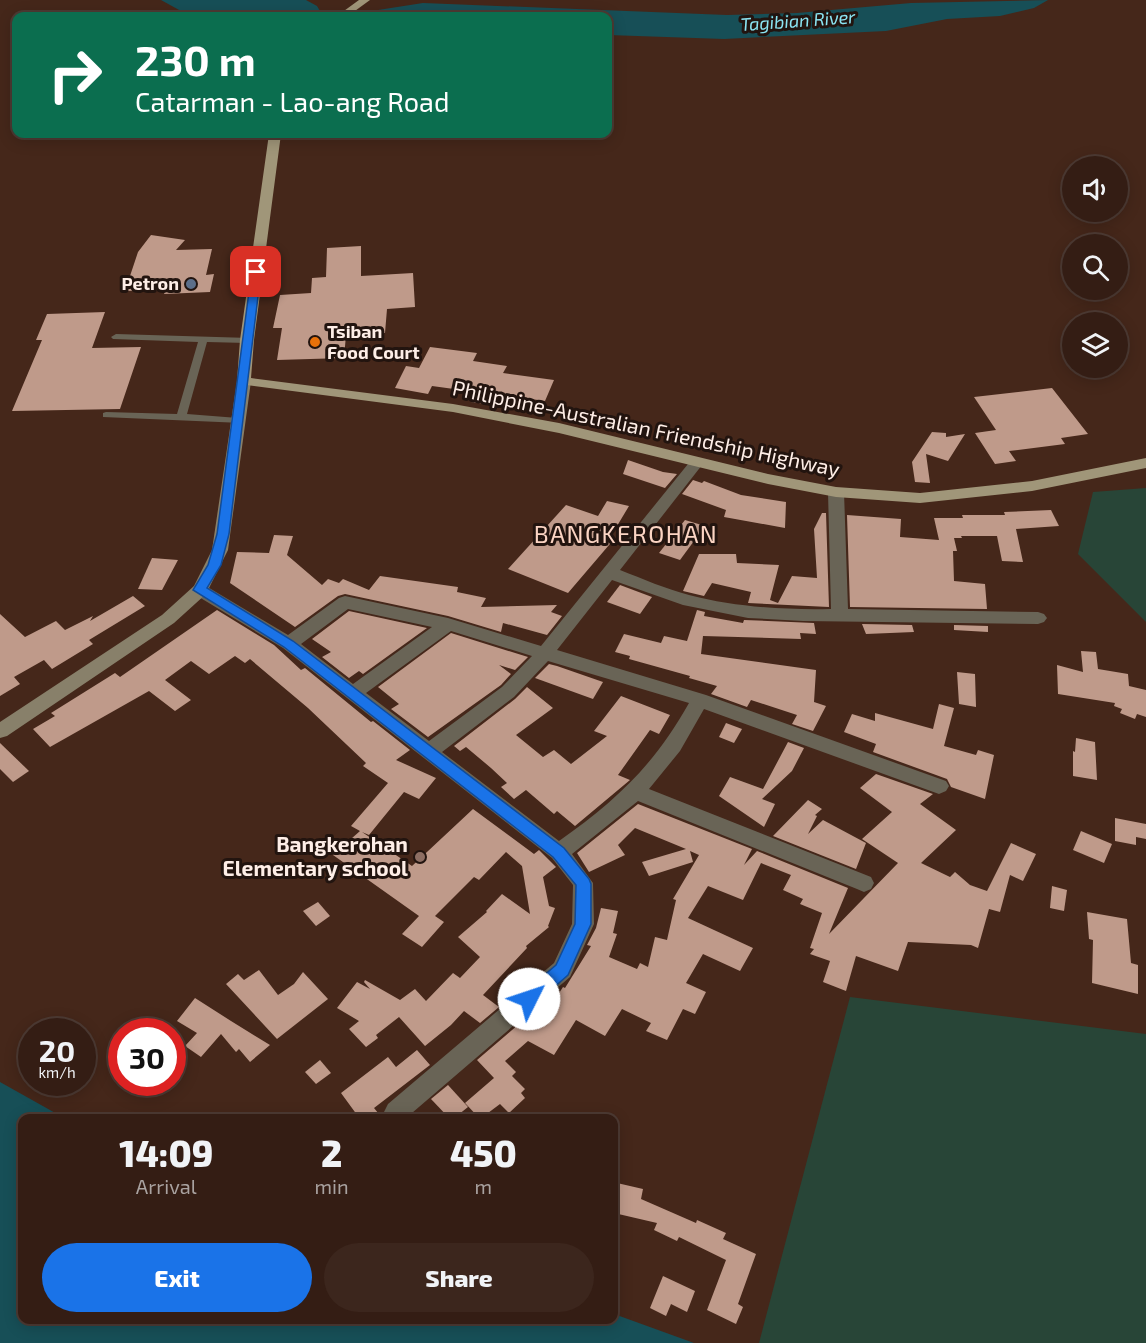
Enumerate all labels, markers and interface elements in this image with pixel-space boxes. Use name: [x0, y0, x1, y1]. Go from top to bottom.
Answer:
water label: Tagibian River: [740, 5, 857, 35]
text: 230 m: [135, 34, 256, 84]
icon: right: [36, 36, 114, 114]
text: Catarman - Lao-ang Road: [135, 85, 449, 117]
map controls: [1062, 156, 1128, 378]
button: sound: [1062, 156, 1128, 222]
button: search: [1062, 234, 1128, 300]
pin: [230, 246, 281, 297]
icon: arrive: [239, 255, 272, 288]
place label: Petron: [121, 272, 179, 294]
marker: Petron: [184, 277, 198, 291]
button: layers: [1062, 312, 1128, 378]
place label: Tsiban Food Court: [327, 320, 420, 363]
marker: Tsiban Food Court: [308, 335, 322, 349]
street label: Philippine-Australian Friendship Highway: [450, 374, 842, 481]
district label: BANGKEROHAN: [534, 519, 718, 548]
place label: Bangkerohan Elementary school: [223, 831, 408, 881]
marker: Bangkerohan Elementary school: [413, 850, 427, 864]
position arrow: [497, 967, 561, 1031]
speed limit sign: 30: [108, 1018, 186, 1096]
text: 20: [39, 1032, 75, 1068]
text: km/h: [38, 1063, 76, 1081]
text: 14:09: [119, 1131, 213, 1174]
text: 2: [321, 1131, 342, 1174]
text: 450: [450, 1131, 517, 1174]
text: Arrival: [136, 1174, 197, 1198]
text: min: [315, 1174, 349, 1198]
text: m: [475, 1174, 492, 1198]
button: Exit: [42, 1243, 312, 1312]
button: Share: [324, 1243, 594, 1312]

